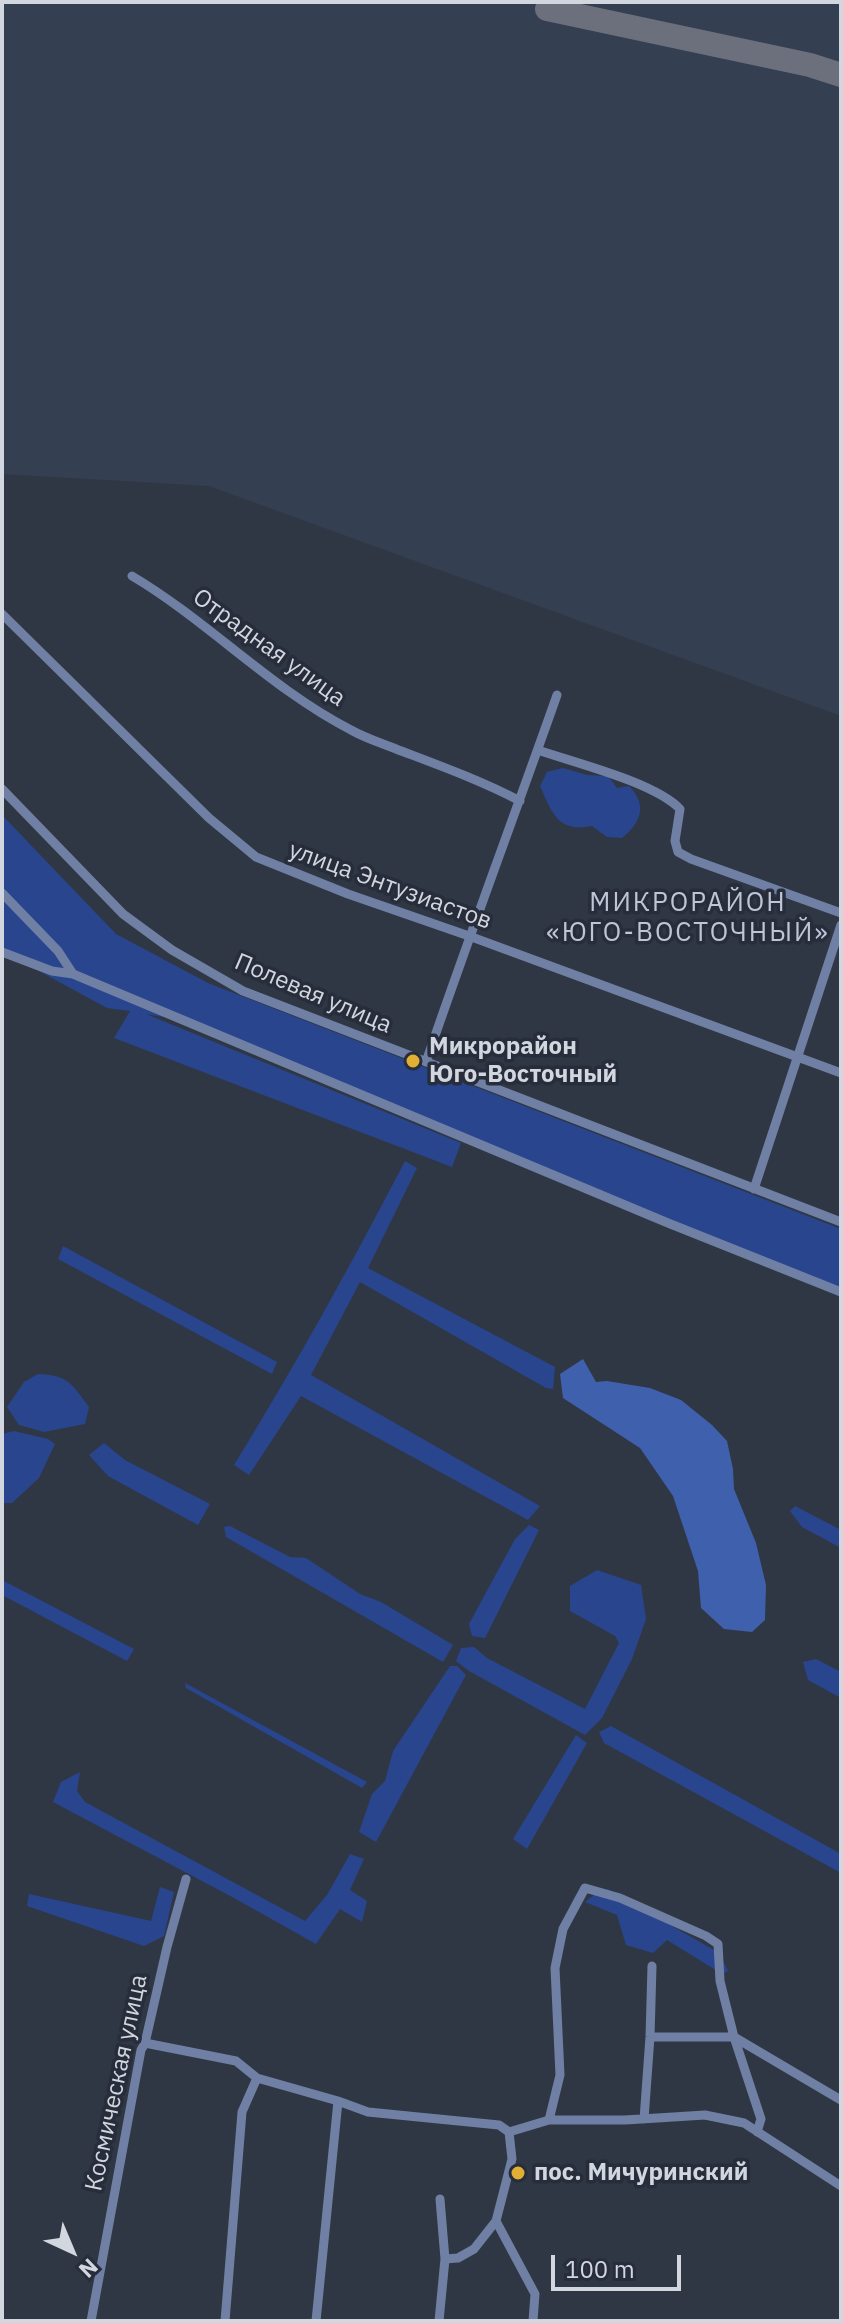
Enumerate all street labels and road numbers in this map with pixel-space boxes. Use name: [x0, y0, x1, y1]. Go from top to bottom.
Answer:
street label: Отрадная улица: [187, 583, 351, 713]
street label: улица Энтузиастов: [285, 836, 495, 936]
street label: Полевая улица: [230, 948, 396, 1040]
street label: Космическая улица: [80, 1972, 154, 2194]

